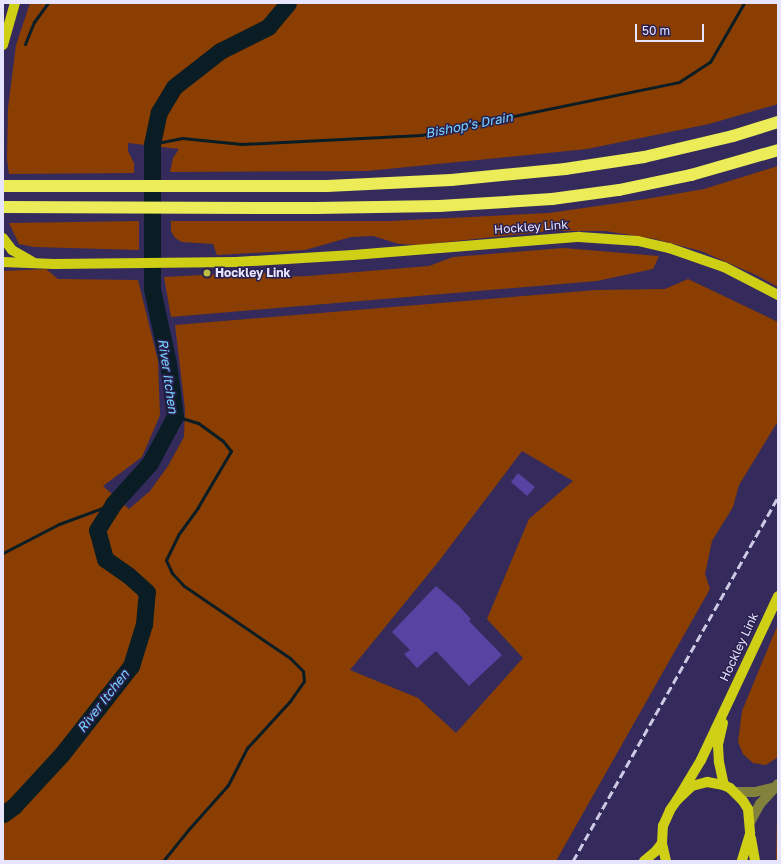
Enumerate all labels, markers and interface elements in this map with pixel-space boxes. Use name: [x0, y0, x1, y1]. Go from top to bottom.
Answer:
scale bar: [637, 16, 706, 42]
text: 50 m: [642, 23, 670, 38]
water label: Bishop's Drain: [424, 109, 514, 141]
street label: Hockley Link: [494, 217, 568, 237]
place label: Hockley Link: [215, 266, 291, 280]
marker: Hockley Link: [202, 268, 212, 278]
water label: River Itchen: [155, 338, 181, 414]
street label: Hockley Link: [717, 610, 761, 684]
water label: River Itchen: [74, 667, 132, 735]

